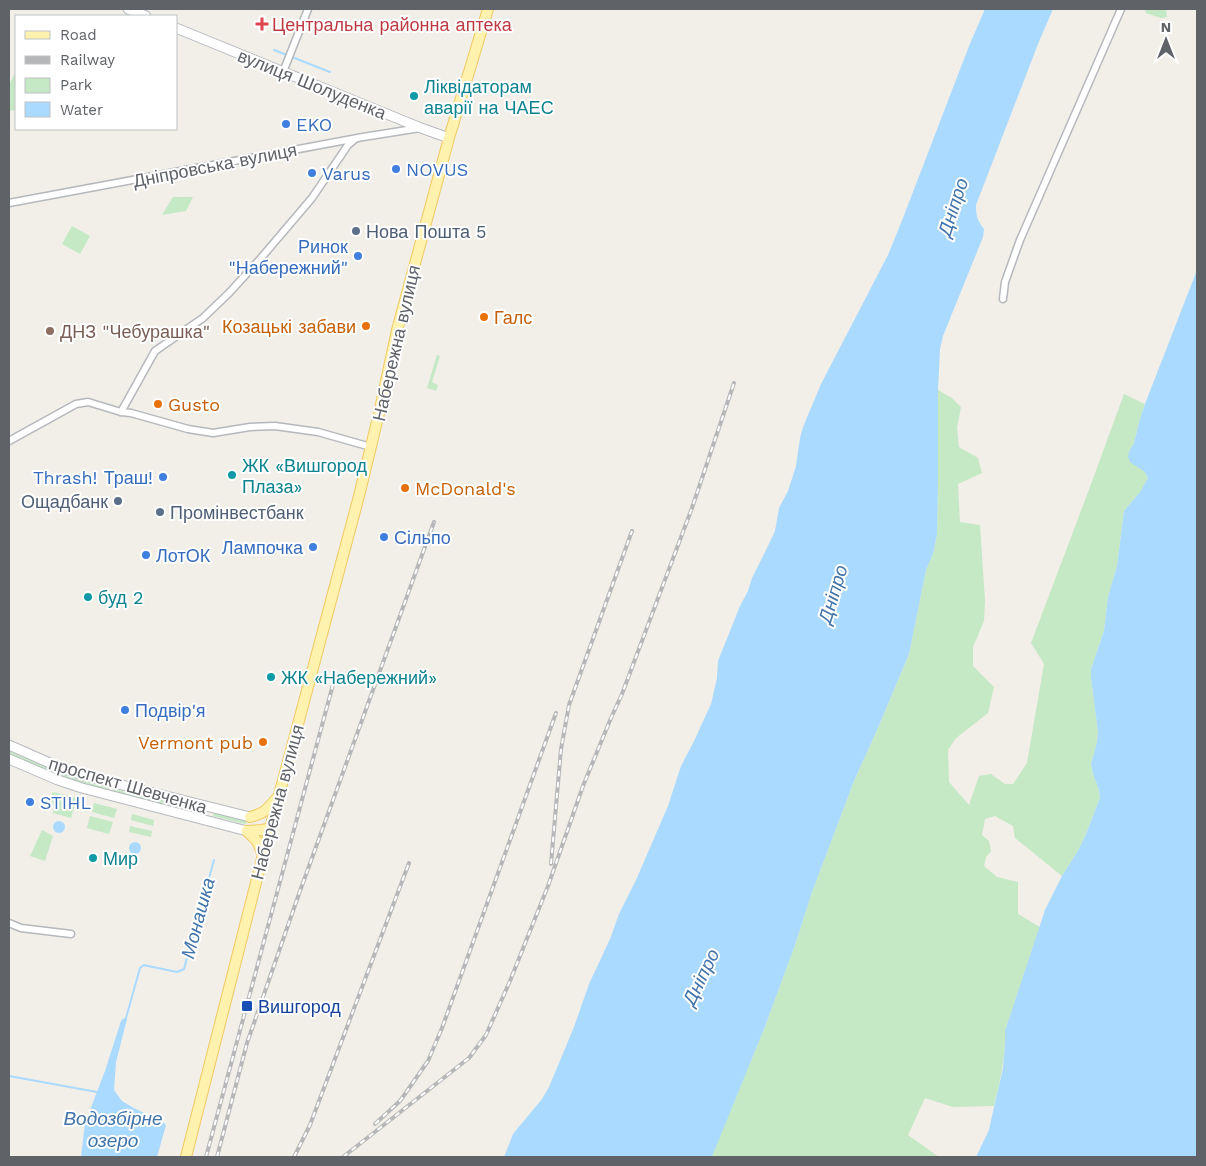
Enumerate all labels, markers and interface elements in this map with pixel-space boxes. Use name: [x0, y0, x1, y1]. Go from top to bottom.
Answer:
place label: Центральна районна аптека: [272, 14, 513, 35]
legend: [15, 15, 178, 130]
north arrow: [1141, 15, 1191, 65]
marker: Центральна районна аптека: [256, 18, 268, 30]
text: N: [1161, 19, 1171, 35]
text: Road: [60, 26, 97, 44]
street label: вулиця Шолуденка: [235, 45, 390, 124]
text: Railway: [60, 51, 115, 69]
text: Park: [60, 76, 93, 94]
place label: Ліквідаторам аварії на ЧАЕС: [424, 76, 554, 118]
marker: Ліквідаторам аварії на ЧАЕС: [408, 90, 420, 102]
text: Water: [60, 101, 103, 119]
place label: EKO: [296, 114, 332, 135]
marker: EKO: [280, 118, 292, 130]
street label: Дніпровська вулиця: [131, 139, 299, 191]
place label: NOVUS: [406, 159, 468, 180]
place label: Varus: [322, 163, 371, 184]
marker: NOVUS: [390, 163, 402, 175]
marker: Varus: [306, 167, 318, 179]
water label: Дніпро: [932, 175, 973, 241]
place label: Нова Пошта 5: [366, 221, 487, 242]
marker: Нова Пошта 5: [350, 225, 362, 237]
place label: Ринок "Набережний": [228, 236, 348, 278]
marker: Ринок "Набережний": [352, 250, 364, 262]
street label: Набережна вулиця: [368, 263, 424, 423]
place label: Галс: [494, 307, 532, 328]
marker: Галс: [478, 311, 490, 323]
place label: Козацькі забави: [222, 316, 356, 337]
marker: Козацькі забави: [360, 320, 372, 332]
place label: ДНЗ "Чебурашка": [60, 321, 210, 342]
marker: ДНЗ "Чебурашка": [44, 325, 56, 337]
place label: Gusto: [168, 394, 220, 415]
marker: Gusto: [152, 398, 164, 410]
place label: ЖК «Вишгород Плаза»: [242, 455, 367, 497]
place label: Thrash! Траш!: [33, 467, 153, 488]
marker: ЖК «Вишгород Плаза»: [226, 469, 238, 481]
marker: Thrash! Траш!: [157, 471, 169, 483]
place label: McDonald's: [415, 478, 516, 499]
marker: McDonald's: [399, 482, 411, 494]
place label: Ощадбанк: [21, 491, 108, 512]
marker: Ощадбанк: [112, 495, 124, 507]
place label: Промінвестбанк: [170, 502, 304, 523]
marker: Промінвестбанк: [154, 506, 166, 518]
place label: Сільпо: [394, 527, 451, 548]
marker: Сільпо: [378, 531, 390, 543]
place label: Лампочка: [222, 537, 304, 558]
marker: Лампочка: [307, 541, 319, 553]
place label: ЛотОК: [156, 545, 211, 566]
marker: ЛотОК: [140, 549, 152, 561]
water label: Дніпро: [813, 562, 853, 628]
place label: буд 2: [98, 587, 143, 608]
marker: буд 2: [82, 591, 94, 603]
place label: ЖК «Набережний»: [281, 667, 437, 688]
marker: ЖК «Набережний»: [265, 671, 277, 683]
place label: Подвір'я: [135, 700, 206, 721]
marker: Подвір'я: [119, 704, 131, 716]
street label: Набережна вулиця: [246, 722, 308, 882]
place label: Vermont pub: [138, 732, 253, 753]
marker: Vermont pub: [257, 736, 269, 748]
street label: проспект Шевченка: [46, 752, 211, 818]
place label: STIHL: [40, 792, 91, 813]
marker: STIHL: [24, 796, 36, 808]
place label: Мир: [103, 848, 138, 869]
marker: Мир: [87, 852, 99, 864]
water label: Монашка: [176, 875, 220, 961]
water label: Дніпро: [677, 945, 724, 1011]
place label: Вишгород: [258, 996, 341, 1017]
marker: Вишгород: [240, 999, 254, 1013]
water label: Водозбірне озеро: [63, 1107, 163, 1152]

